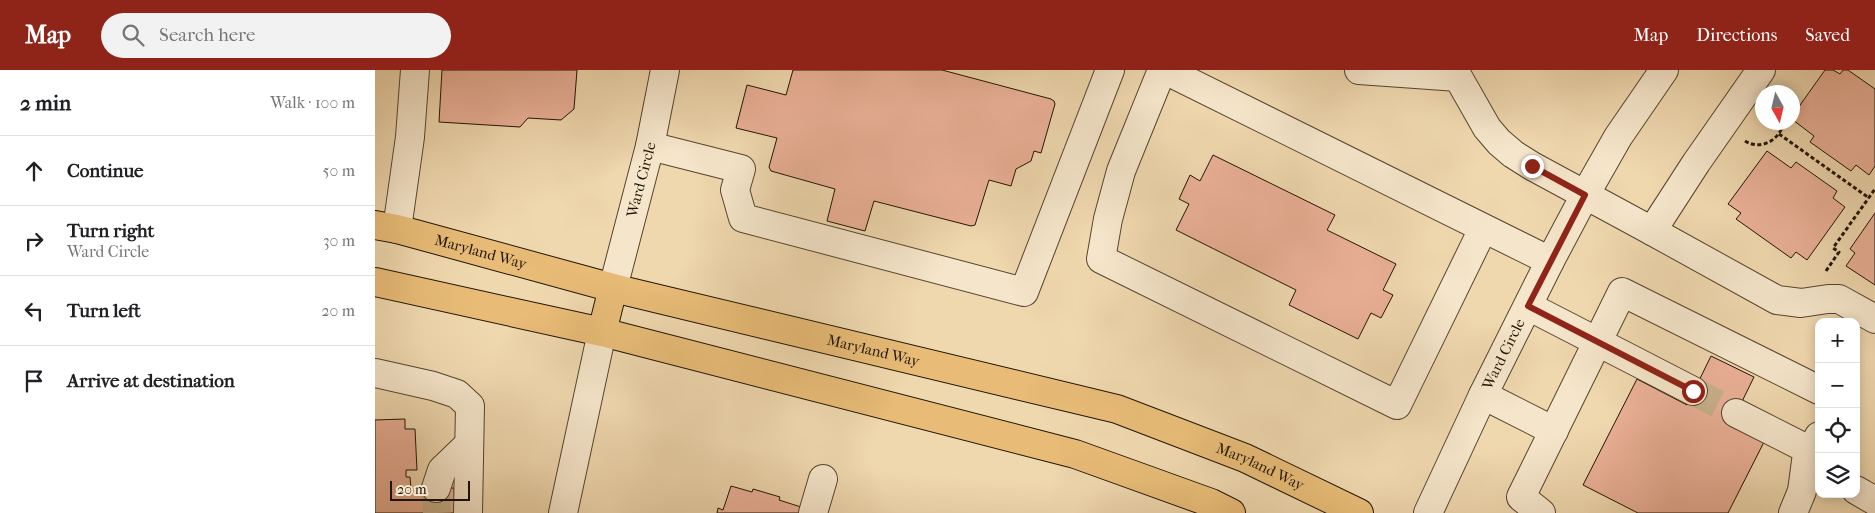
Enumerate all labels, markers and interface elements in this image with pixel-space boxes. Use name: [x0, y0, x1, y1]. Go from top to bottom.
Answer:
search box: [101, 13, 451, 58]
text: Map: [25, 21, 71, 49]
icon: search: [119, 21, 147, 49]
text: Search here: [159, 24, 255, 46]
text: Map: [1634, 25, 1668, 46]
text: Directions: [1696, 25, 1777, 46]
text: Saved: [1805, 25, 1850, 46]
north arrow: [1755, 85, 1800, 130]
text: 2 min: [20, 91, 71, 115]
text: Walk · 100 m: [270, 93, 355, 112]
street label: Ward Circle: [623, 140, 660, 220]
route end: [1521, 155, 1544, 178]
icon: ahead: [20, 157, 48, 185]
text: Continue: [67, 160, 143, 182]
text: 50 m: [323, 161, 355, 180]
text: Turn right: [67, 220, 154, 242]
icon: right: [20, 227, 48, 255]
text: 30 m: [323, 231, 355, 250]
street label: Maryland Way: [433, 231, 530, 273]
text: Ward Circle: [67, 242, 149, 261]
icon: left: [20, 297, 48, 325]
text: Turn left: [67, 300, 141, 322]
text: 20 m: [321, 301, 355, 320]
street label: Ward Circle: [1478, 315, 1529, 393]
map controls: [1815, 318, 1860, 498]
button: +: [1815, 318, 1860, 363]
street label: Maryland Way: [825, 331, 922, 371]
button: −: [1815, 363, 1860, 408]
icon: arrive: [20, 367, 48, 395]
text: Arrive at destination: [67, 370, 235, 392]
route start: [1682, 380, 1705, 403]
button: locate: [1815, 408, 1860, 453]
street label: Maryland Way: [1214, 439, 1308, 495]
button: layers: [1815, 453, 1860, 498]
scale bar: [390, 478, 470, 501]
text: 20 m: [397, 481, 427, 498]

